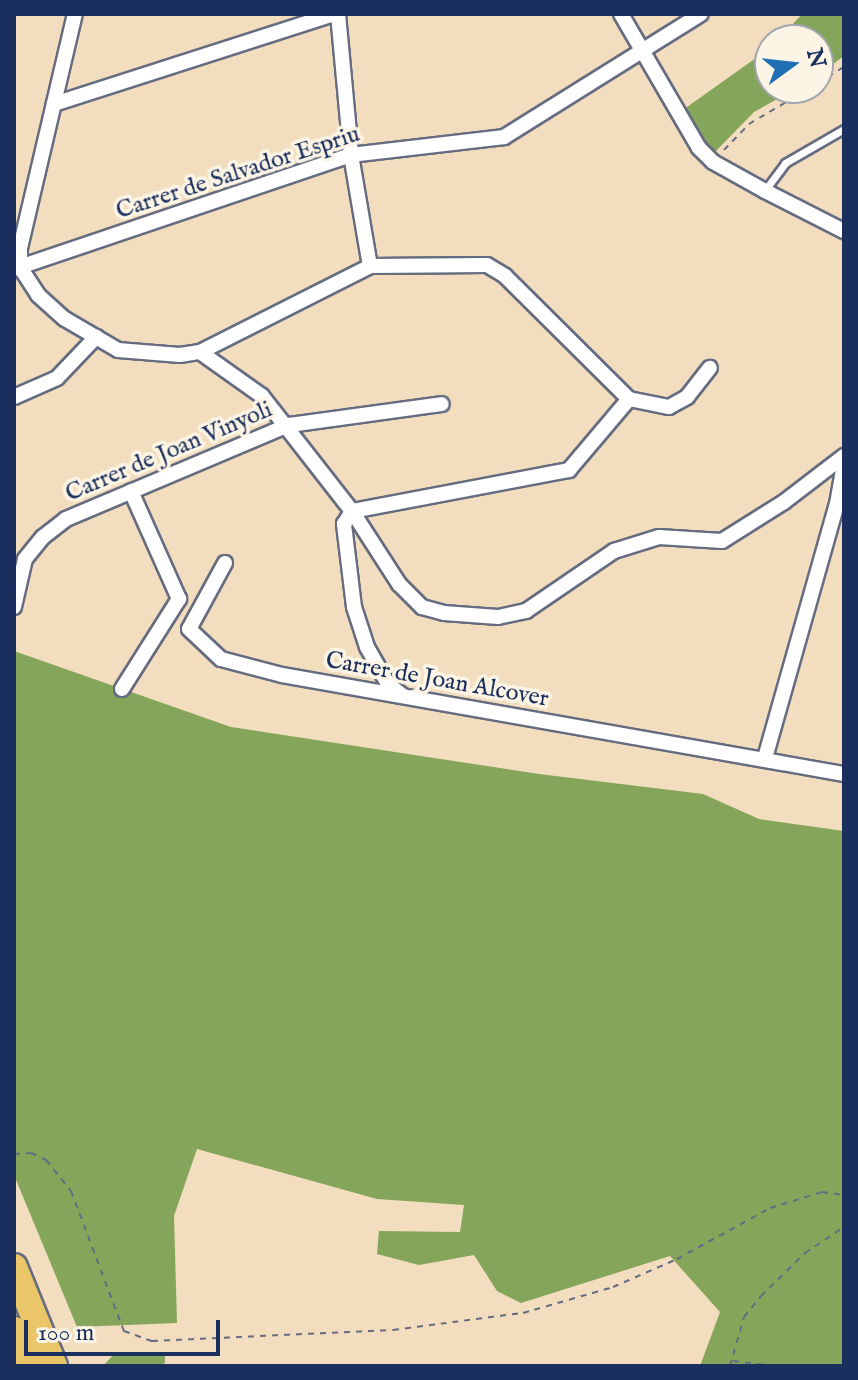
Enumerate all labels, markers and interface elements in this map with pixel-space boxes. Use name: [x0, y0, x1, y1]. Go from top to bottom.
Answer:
north arrow: [754, 24, 834, 104]
text: N: [799, 45, 831, 71]
street label: Carrer de Salvador Espriu: [113, 120, 363, 226]
street label: Carrer de Joan Vinyoli: [61, 395, 277, 509]
street label: Carrer de Joan Alcover: [323, 646, 551, 714]
scale bar: [28, 1304, 224, 1354]
text: 100 m: [38, 1318, 94, 1349]

